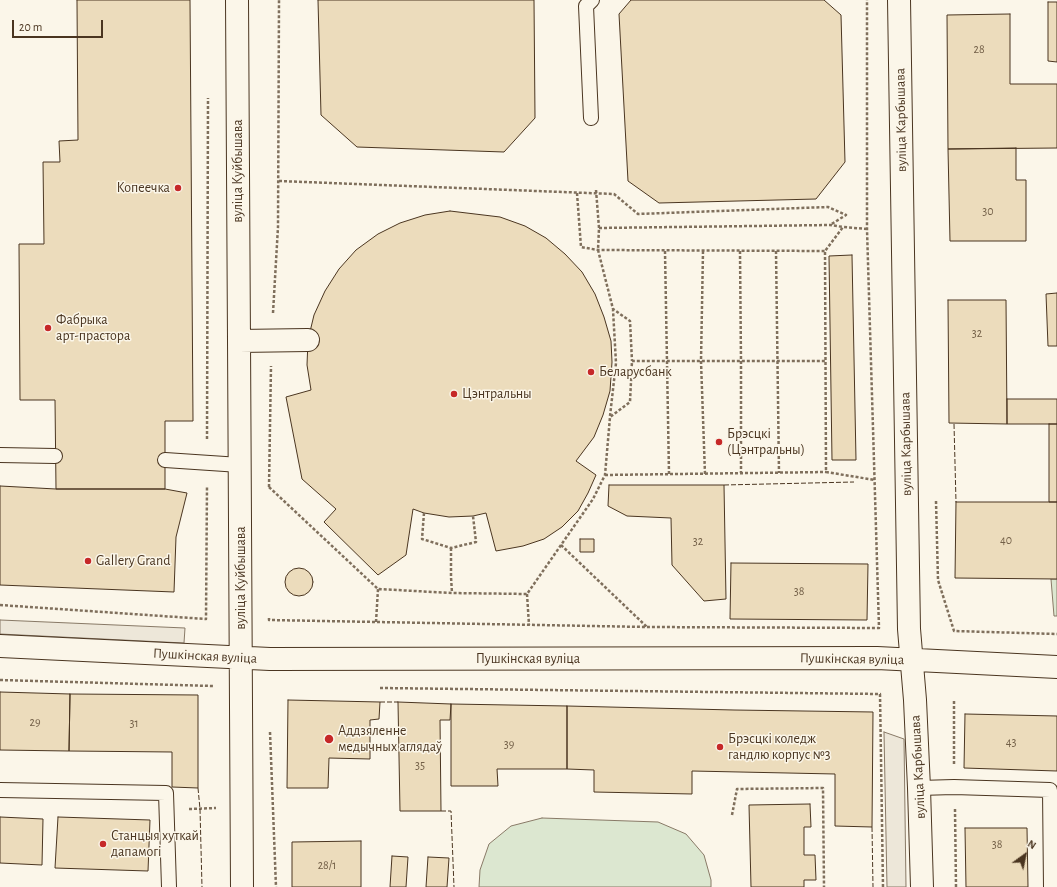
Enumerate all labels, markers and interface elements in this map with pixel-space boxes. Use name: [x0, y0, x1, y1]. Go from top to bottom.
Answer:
scale bar: [14, 12, 105, 38]
text: 20 m: [19, 21, 42, 33]
house number: 28: [973, 42, 985, 56]
street label: вуліца Карбышава: [892, 68, 910, 172]
street label: вуліца Куйбышава: [230, 119, 246, 223]
place label: Копеечка: [117, 180, 170, 196]
marker: Копеечка: [173, 183, 183, 193]
house number: 30: [982, 204, 994, 218]
place label: Фабрыка арт-прастора: [56, 312, 130, 344]
marker: Фабрыка арт-прастора: [43, 323, 53, 333]
house number: 32: [972, 326, 982, 340]
place label: Беларусбанк: [599, 364, 672, 380]
marker: Беларусбанк: [586, 367, 596, 377]
place label: Цэнтральны: [462, 386, 532, 402]
marker: Цэнтральны: [449, 389, 459, 399]
street label: вуліца Карбышава: [897, 392, 915, 496]
place label: Брэсцкі (Цэнтральны): [727, 426, 805, 458]
marker: Брэсцкі (Цэнтральны): [714, 437, 724, 447]
street label: вуліца Куйбышава: [233, 526, 249, 630]
house number: 40: [1000, 533, 1012, 547]
house number: 32: [693, 534, 703, 548]
place label: Gallery Grand: [96, 553, 170, 569]
marker: Gallery Grand: [83, 556, 93, 566]
house number: 38: [794, 584, 804, 598]
street label: Пушкінская вуліца: [152, 645, 258, 667]
street label: Пушкінская вуліца: [800, 650, 904, 668]
street label: Пушкінская вуліца: [476, 651, 580, 667]
house number: 29: [29, 715, 41, 729]
street label: вуліца Карбышава: [907, 715, 929, 819]
house number: 31: [129, 716, 139, 730]
place label: Аддзяленне медычных аглядаў: [338, 723, 442, 756]
place label: Брэсцкі коледж гандлю корпус №3: [728, 731, 831, 764]
marker: Аддзяленне медычных аглядаў: [323, 733, 335, 745]
house number: 43: [1006, 735, 1016, 749]
house number: 39: [504, 737, 514, 751]
marker: Брэсцкі коледж гандлю корпус №3: [715, 742, 725, 752]
house number: 35: [415, 758, 425, 772]
place label: Станцыя хуткай дапамогі: [111, 828, 199, 860]
north arrow: [1005, 835, 1045, 875]
house number: 38: [992, 837, 1002, 851]
text: N: [1026, 838, 1038, 851]
marker: Станцыя хуткай дапамогі: [98, 839, 108, 849]
house number: 28/1: [318, 858, 336, 872]

